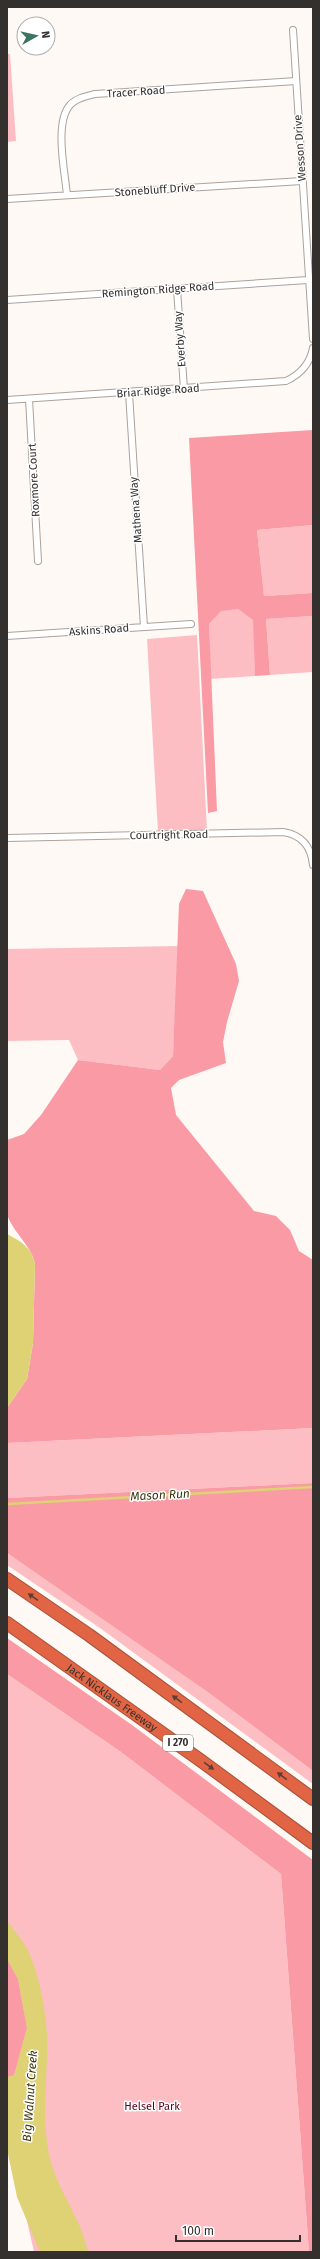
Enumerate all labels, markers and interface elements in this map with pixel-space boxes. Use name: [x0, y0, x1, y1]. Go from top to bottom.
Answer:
north arrow: [16, 16, 56, 56]
text: N: [38, 30, 52, 39]
street label: Tracer Road: [106, 83, 166, 101]
street label: Wesson Drive: [291, 114, 309, 182]
street label: Stonebluff Drive: [114, 181, 196, 199]
street label: Remington Ridge Road: [101, 280, 215, 300]
street label: Everby Way: [172, 310, 188, 367]
street label: Briar Ridge Road: [116, 382, 200, 400]
street label: Roxmore Court: [26, 443, 42, 517]
street label: Mathena Way: [127, 476, 145, 544]
street label: Askins Road: [69, 621, 129, 639]
street label: Courtright Road: [130, 828, 208, 842]
water label: Mason Run: [130, 1486, 190, 1504]
one-way arrow: [28, 1593, 39, 1601]
street label: Jack Nicklaus Freeway: [64, 1661, 161, 1735]
one-way arrow: [172, 1695, 182, 1703]
road number: I 270: [163, 1735, 193, 1751]
one-way arrow: [204, 1762, 214, 1770]
one-way arrow: [276, 1771, 287, 1780]
water label: Big Walnut Creek: [20, 2049, 40, 2142]
park label: Helsel Park: [124, 2100, 180, 2113]
scale bar: [176, 2217, 300, 2243]
text: 100 m: [182, 2224, 214, 2238]

